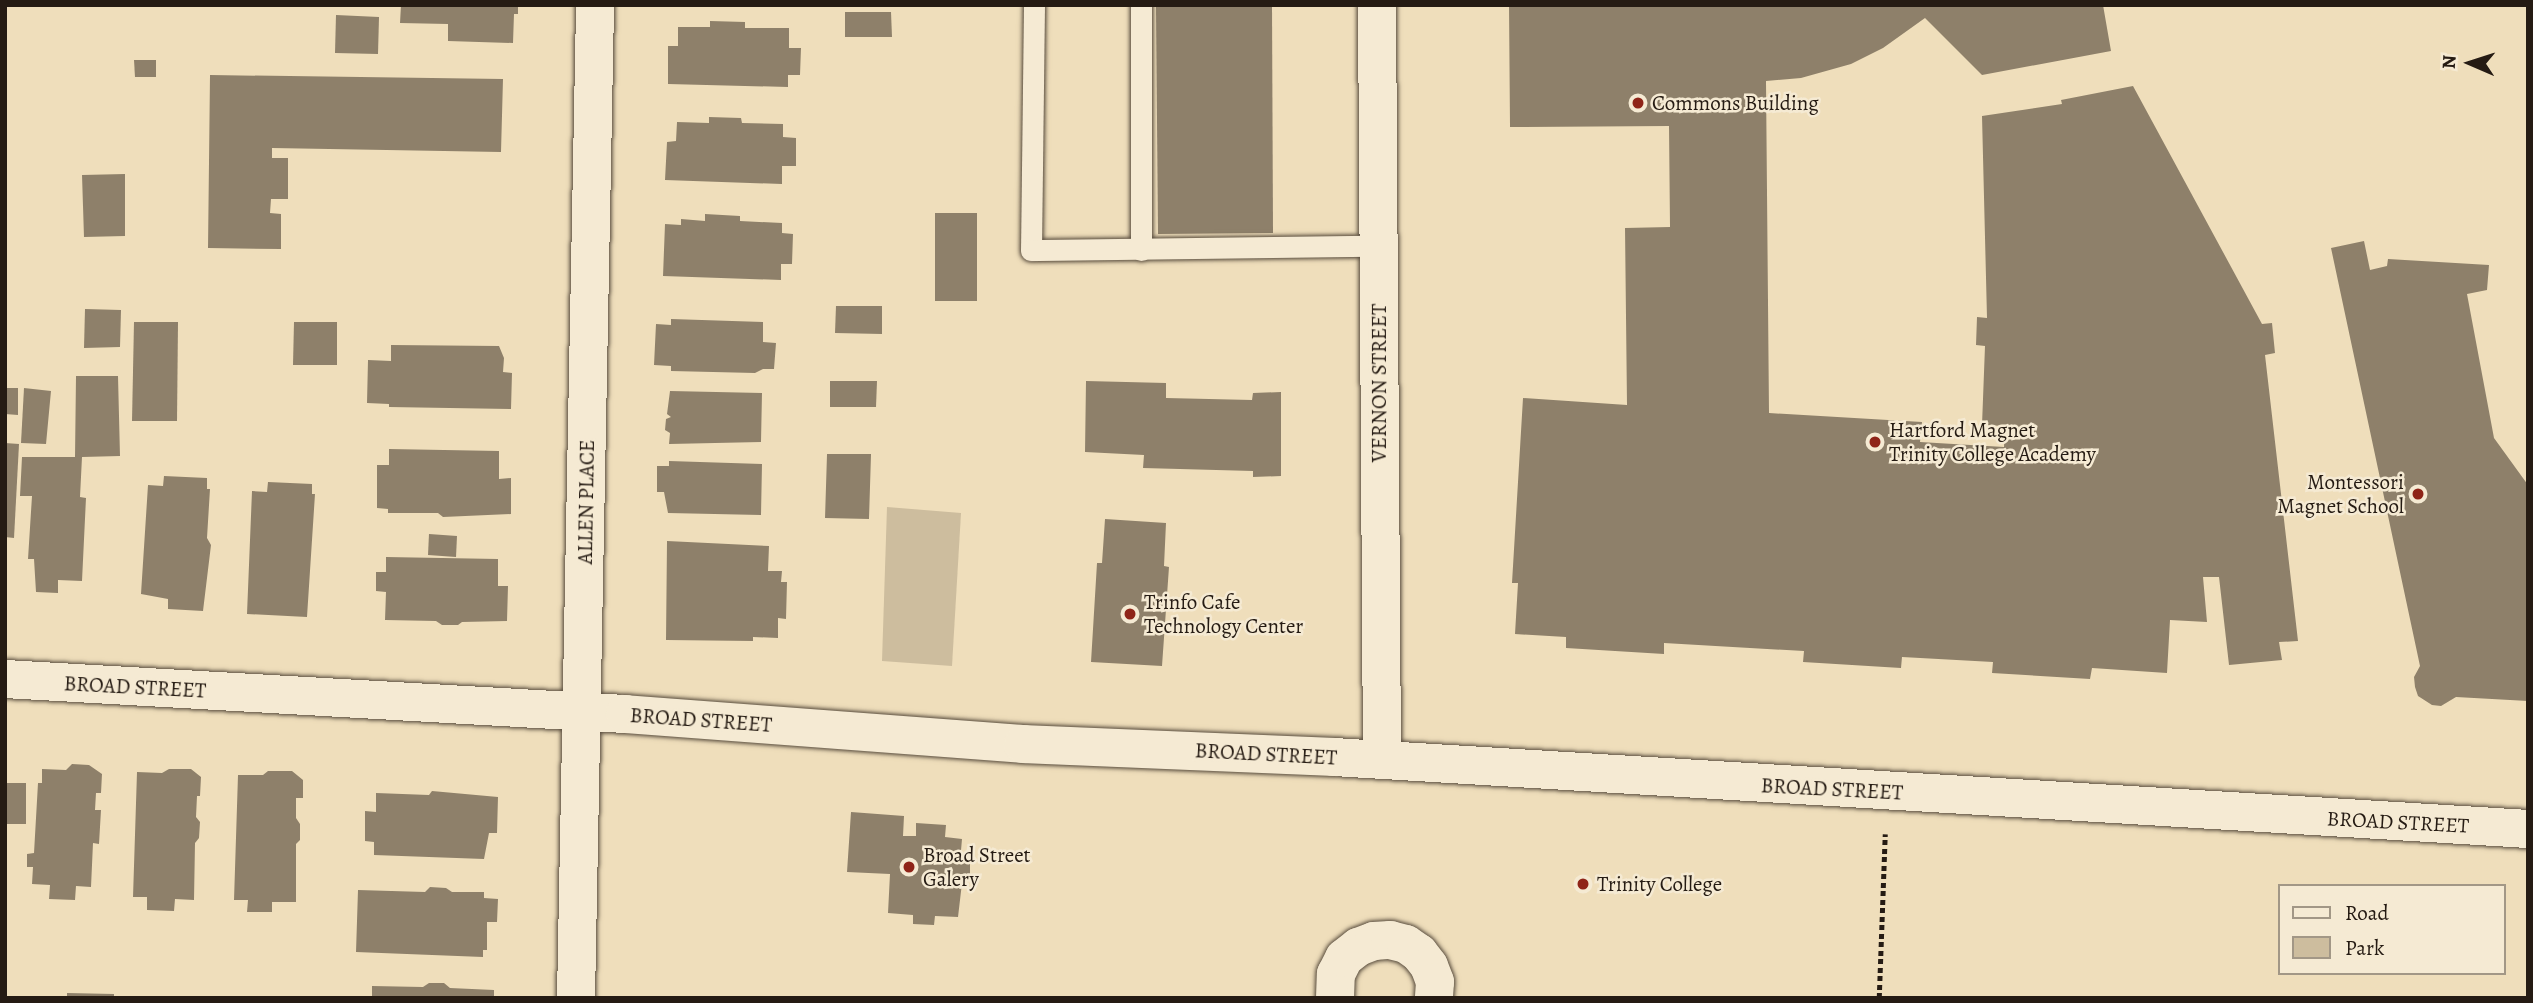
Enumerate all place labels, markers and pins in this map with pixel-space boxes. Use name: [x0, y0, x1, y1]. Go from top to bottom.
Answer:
place label: Commons Building: [1652, 90, 1819, 116]
marker: Commons Building: [1630, 95, 1646, 111]
place label: Hartford Magnet Trinity College Academy: [1889, 417, 2096, 467]
marker: Hartford Magnet Trinity College Academy: [1867, 434, 1883, 450]
place label: Montessori Magnet School: [2277, 469, 2404, 519]
marker: Montessori Magnet School: [2410, 486, 2426, 502]
place label: Trinfo Cafe Technology Center: [1144, 589, 1303, 639]
marker: Trinfo Cafe Technology Center: [1122, 606, 1138, 622]
place label: Broad Street Galery: [923, 842, 1030, 892]
marker: Broad Street Galery: [901, 859, 917, 875]
place label: Trinity College: [1597, 871, 1722, 897]
marker: Trinity College: [1575, 876, 1591, 892]

